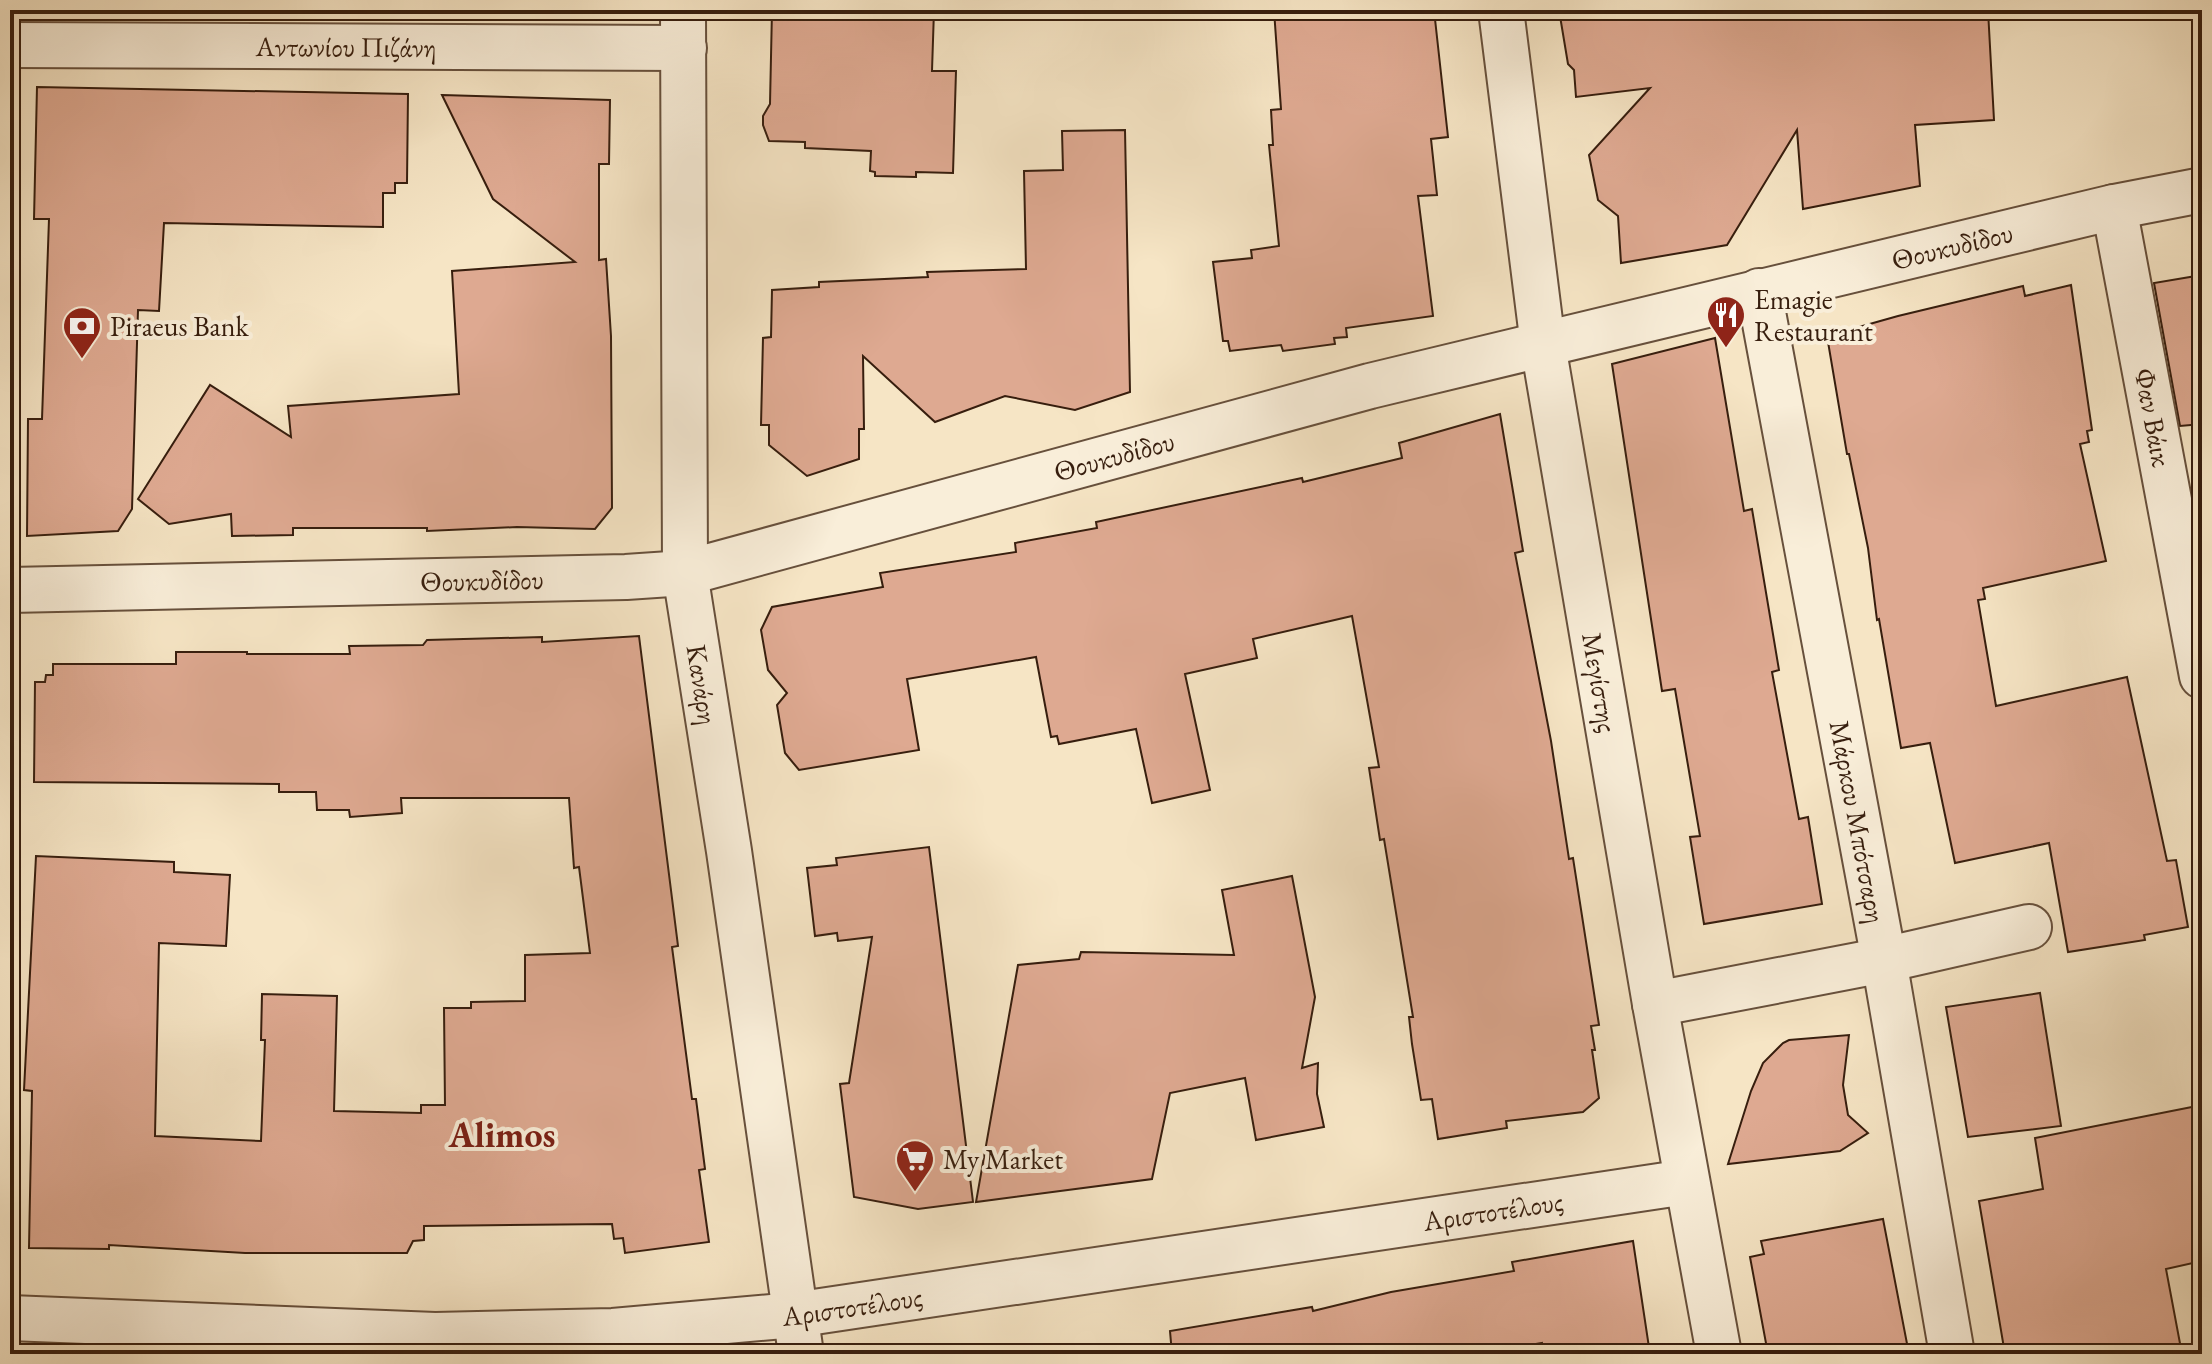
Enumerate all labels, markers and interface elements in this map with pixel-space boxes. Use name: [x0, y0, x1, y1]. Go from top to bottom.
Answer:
street label: Αντωνίου Πιζάνη: [254, 28, 437, 65]
street label: Θουκυδίδου: [1888, 214, 2016, 278]
place label: Emagie Restaurant: [1754, 281, 1873, 349]
restaurant icon: Emagie Restaurant: [1705, 294, 1747, 349]
bank icon: Piraeus Bank: [61, 305, 103, 360]
place label: Piraeus Bank: [110, 308, 250, 344]
street label: Φαν Βάικ: [2127, 365, 2180, 470]
street label: Θουκυδίδου: [1050, 422, 1178, 490]
street label: Θουκυδίδου: [420, 561, 544, 599]
street label: Μεγίστης: [1574, 630, 1627, 735]
street label: Κανάρη: [679, 642, 727, 727]
street label: Μάρκου Μπότσαρη: [1822, 718, 1895, 926]
district label: Alimos: [448, 1111, 555, 1158]
supermarket icon: My Market: [894, 1138, 936, 1193]
place label: My Market: [943, 1141, 1063, 1177]
street label: Αριστοτέλους: [1420, 1183, 1566, 1239]
street label: Αριστοτέλους: [780, 1278, 925, 1334]

